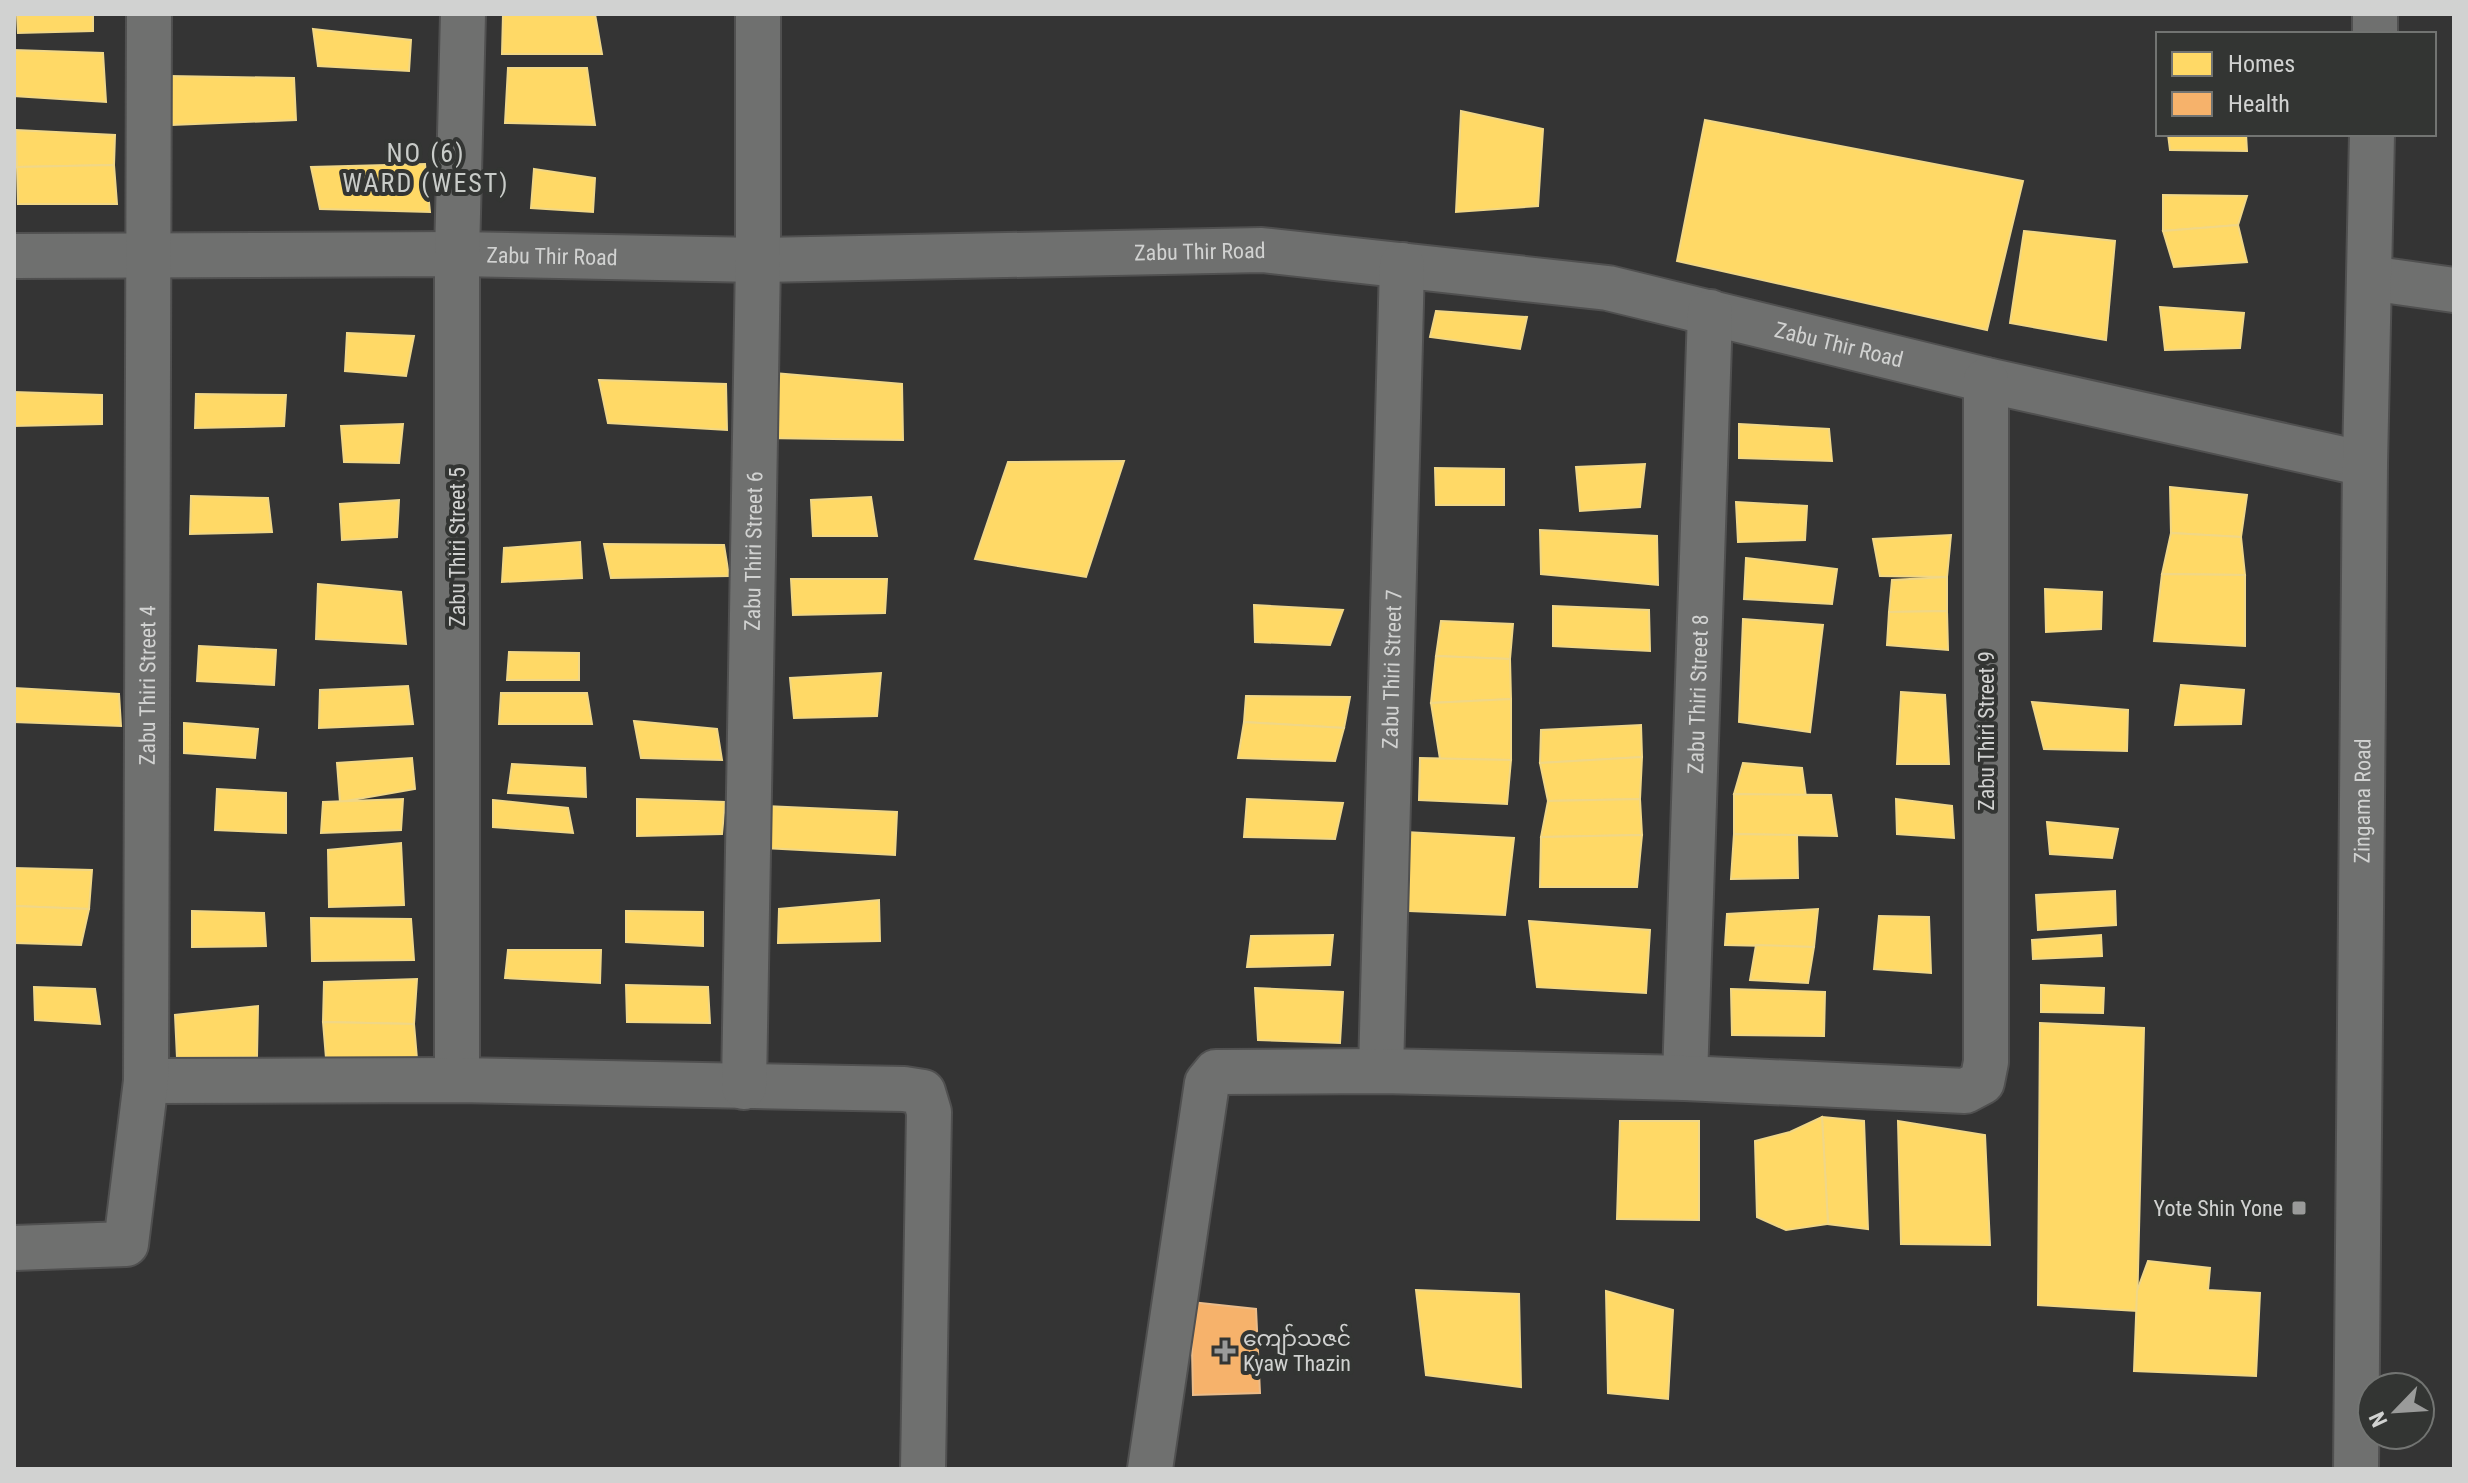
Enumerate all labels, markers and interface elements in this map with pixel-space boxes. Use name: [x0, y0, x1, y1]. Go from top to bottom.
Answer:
legend: [2156, 32, 2436, 136]
text: Homes: [2228, 50, 2295, 78]
text: Health: [2228, 90, 2290, 118]
district label: NO (6) WARD (WEST): [342, 138, 510, 198]
street label: Zabu Thir Road: [1134, 238, 1266, 266]
street label: Zabu Thir Road: [486, 243, 618, 270]
street label: Zabu Thir Road: [1772, 317, 1906, 372]
street label: Zabu Thiri Street 5: [445, 467, 470, 627]
street label: Zabu Thiri Street 6: [740, 471, 767, 631]
street label: Zabu Thiri Street 7: [1377, 589, 1407, 749]
street label: Zabu Thiri Street 4: [135, 605, 160, 765]
street label: Zabu Thiri Street 8: [1683, 614, 1713, 774]
street label: Zabu Thiri Street 9: [1974, 651, 1999, 811]
street label: Zingama Road: [2349, 738, 2376, 864]
place label: Yote Shin Yone: [2154, 1196, 2283, 1221]
marker: Yote Shin Yone: [2290, 1199, 2308, 1217]
place label: ကျော်သဇင် Kyaw Thazin: [1243, 1323, 1351, 1376]
marker: ကျော်သဇင် Kyaw Thazin: [1214, 1340, 1236, 1362]
north arrow: [2356, 1371, 2436, 1451]
text: N: [2364, 1408, 2393, 1431]

